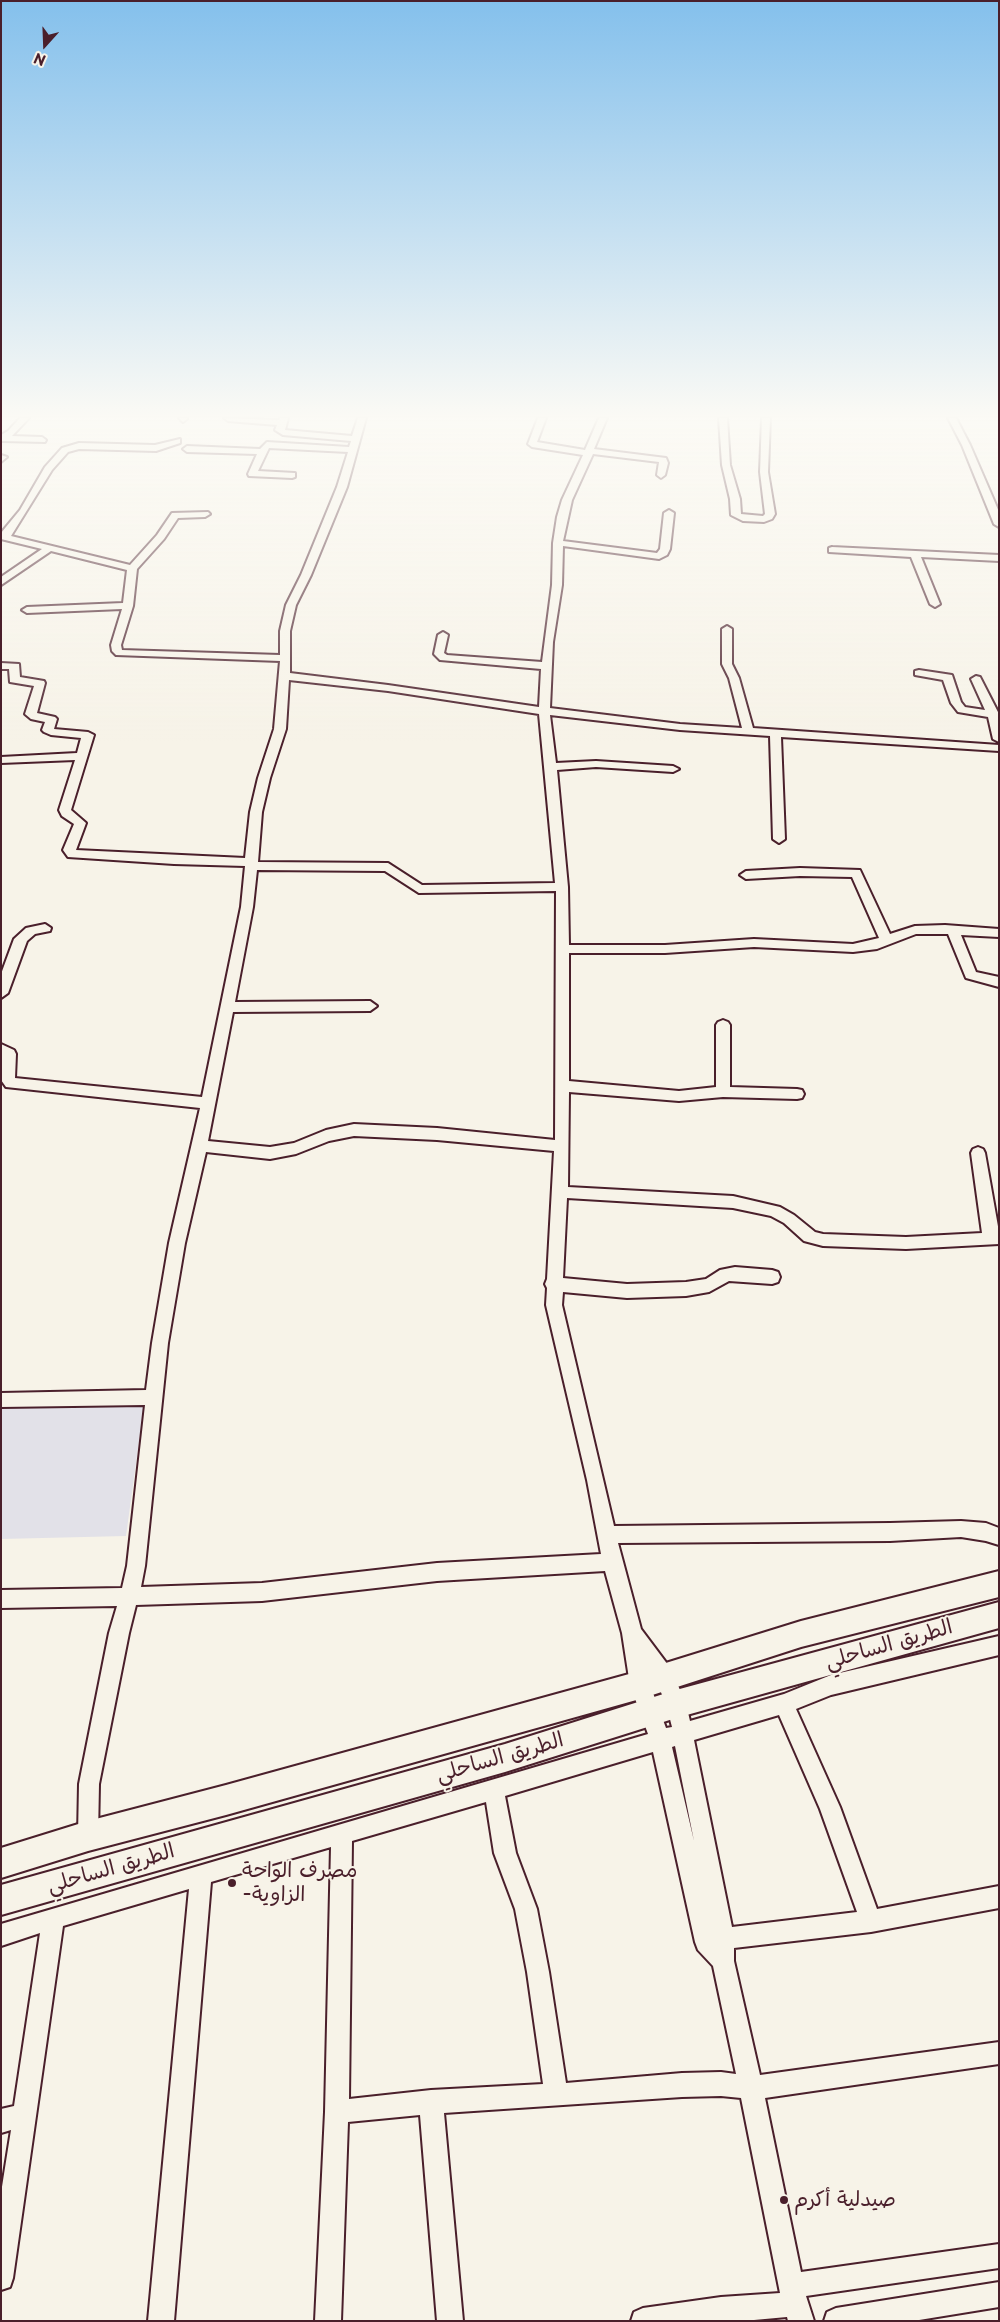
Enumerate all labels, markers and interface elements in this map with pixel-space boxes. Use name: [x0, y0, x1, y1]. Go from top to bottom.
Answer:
north arrow: [20, 20, 70, 70]
text: N: [31, 48, 49, 71]
street label: الطريق الساحلي: [822, 1615, 956, 1675]
street label: الطريق الساحلي: [433, 1728, 567, 1788]
street label: الطريق الساحلي: [44, 1839, 178, 1899]
place label: مصرف الواحة -الزاوية: [242, 1858, 357, 1908]
marker: مصرف الواحة -الزاوية: [226, 1877, 238, 1889]
place label: صيدلية أكرم: [794, 2187, 896, 2213]
marker: صيدلية أكرم: [778, 2194, 790, 2206]

